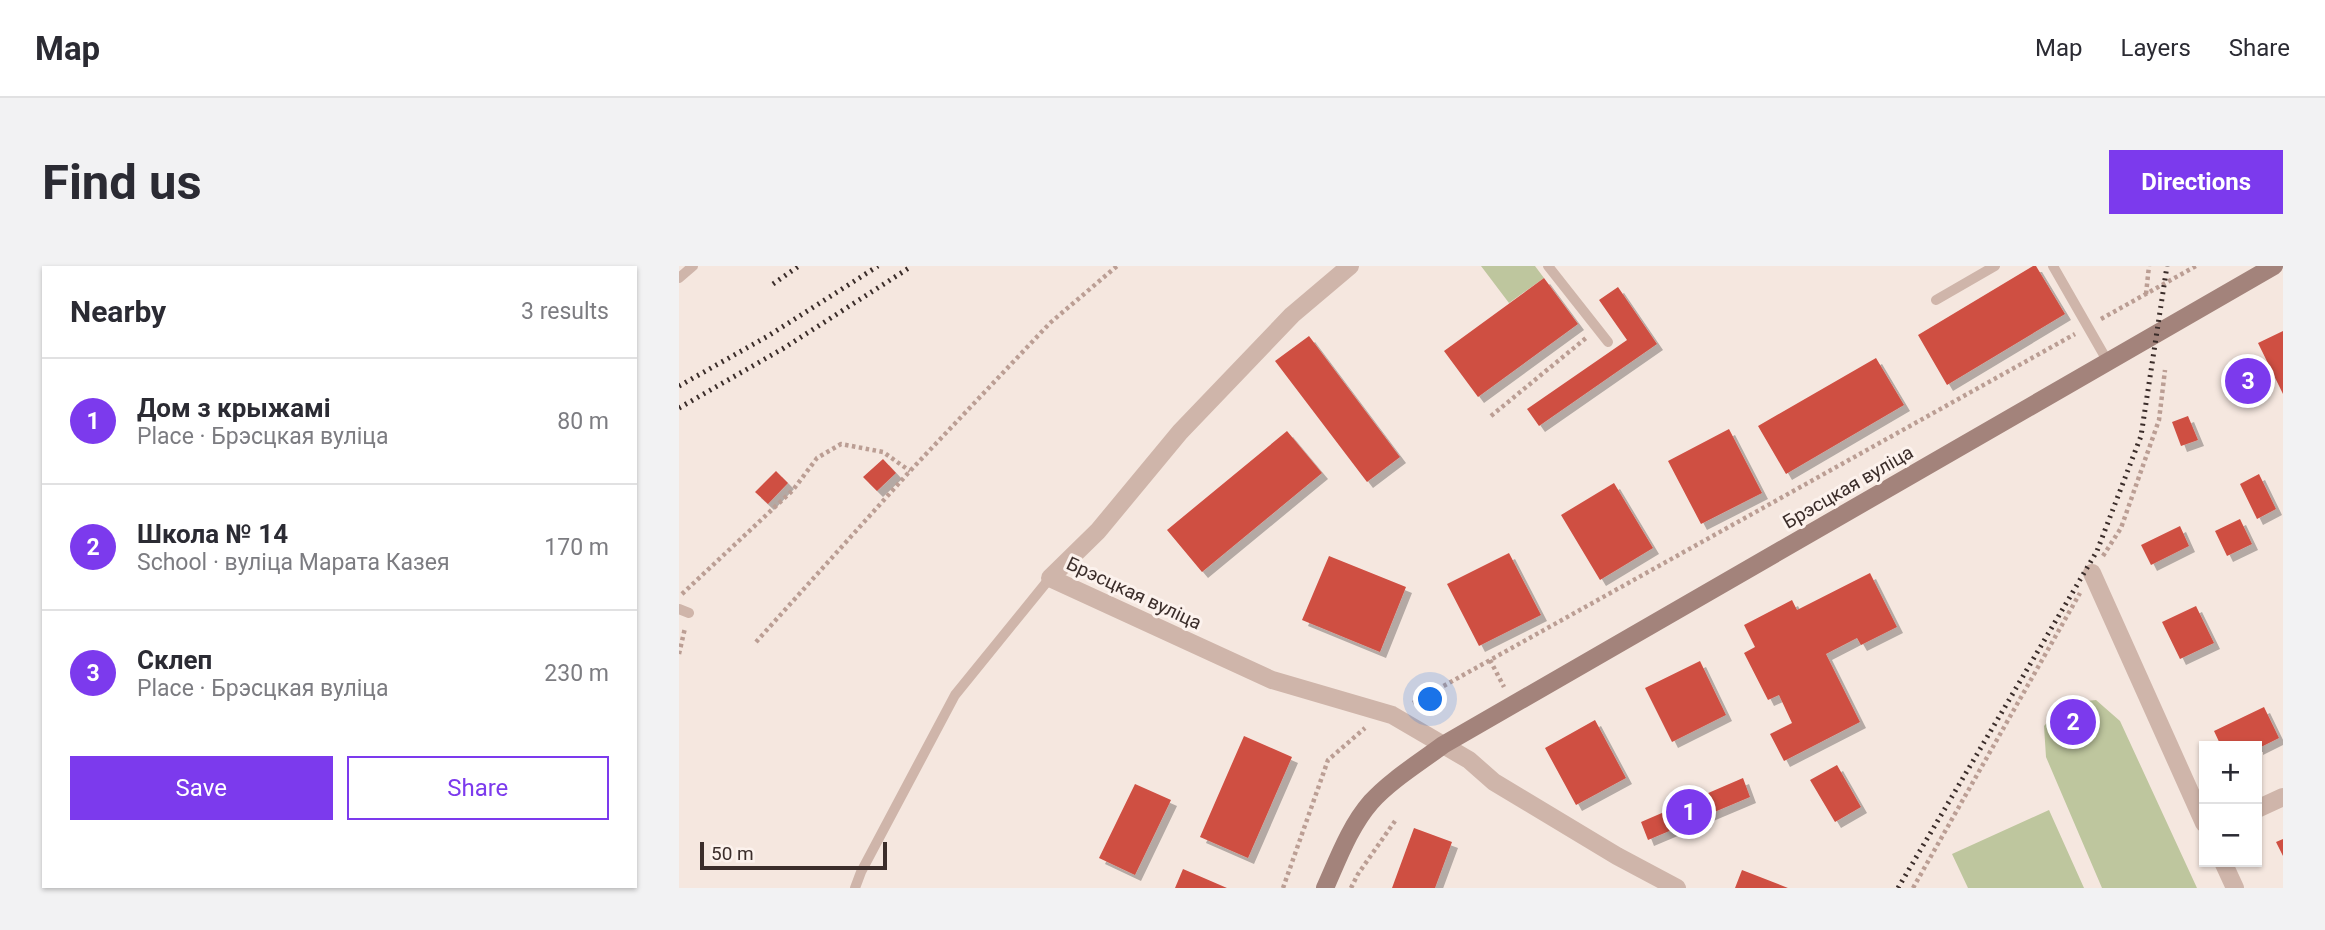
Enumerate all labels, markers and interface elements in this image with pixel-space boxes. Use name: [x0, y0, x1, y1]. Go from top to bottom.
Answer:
text: Map: [35, 29, 100, 68]
text: Map: [2035, 34, 2083, 62]
text: Layers: [2121, 34, 2191, 62]
text: Share: [2229, 34, 2290, 62]
button: Directions: [2109, 150, 2283, 214]
text: Find us: [42, 154, 202, 211]
text: Nearby: [70, 294, 166, 329]
text: 3 results: [521, 298, 609, 325]
pin: 3: [2225, 355, 2271, 407]
text: Дом з крыжамі: [137, 393, 331, 423]
text: 1: [86, 408, 100, 435]
text: 80 m: [557, 408, 609, 435]
text: Place · Брэсцкая вуліца: [137, 423, 388, 450]
street label: Брэсцкая вуліца: [1779, 440, 1917, 534]
text: Школа № 14: [137, 519, 288, 549]
text: 2: [86, 534, 100, 561]
text: 170 m: [544, 534, 609, 561]
text: School · вуліца Марата Казея: [137, 549, 450, 576]
street label: Брэсцкая вуліца: [1063, 552, 1205, 634]
text: Склеп: [137, 645, 212, 675]
text: 3: [86, 660, 100, 687]
text: 230 m: [544, 660, 609, 687]
text: Place · Брэсцкая вуліца: [137, 675, 388, 702]
your location: [1413, 682, 1447, 716]
pin: 2: [2050, 696, 2096, 748]
map controls: [2199, 741, 2262, 867]
button: +: [2199, 741, 2262, 804]
button: Save: [70, 756, 333, 820]
button: Share: [347, 756, 609, 820]
pin: 1: [1666, 786, 1712, 838]
button: −: [2199, 804, 2262, 867]
scale bar: [700, 839, 887, 871]
text: 50 m: [711, 842, 754, 865]

